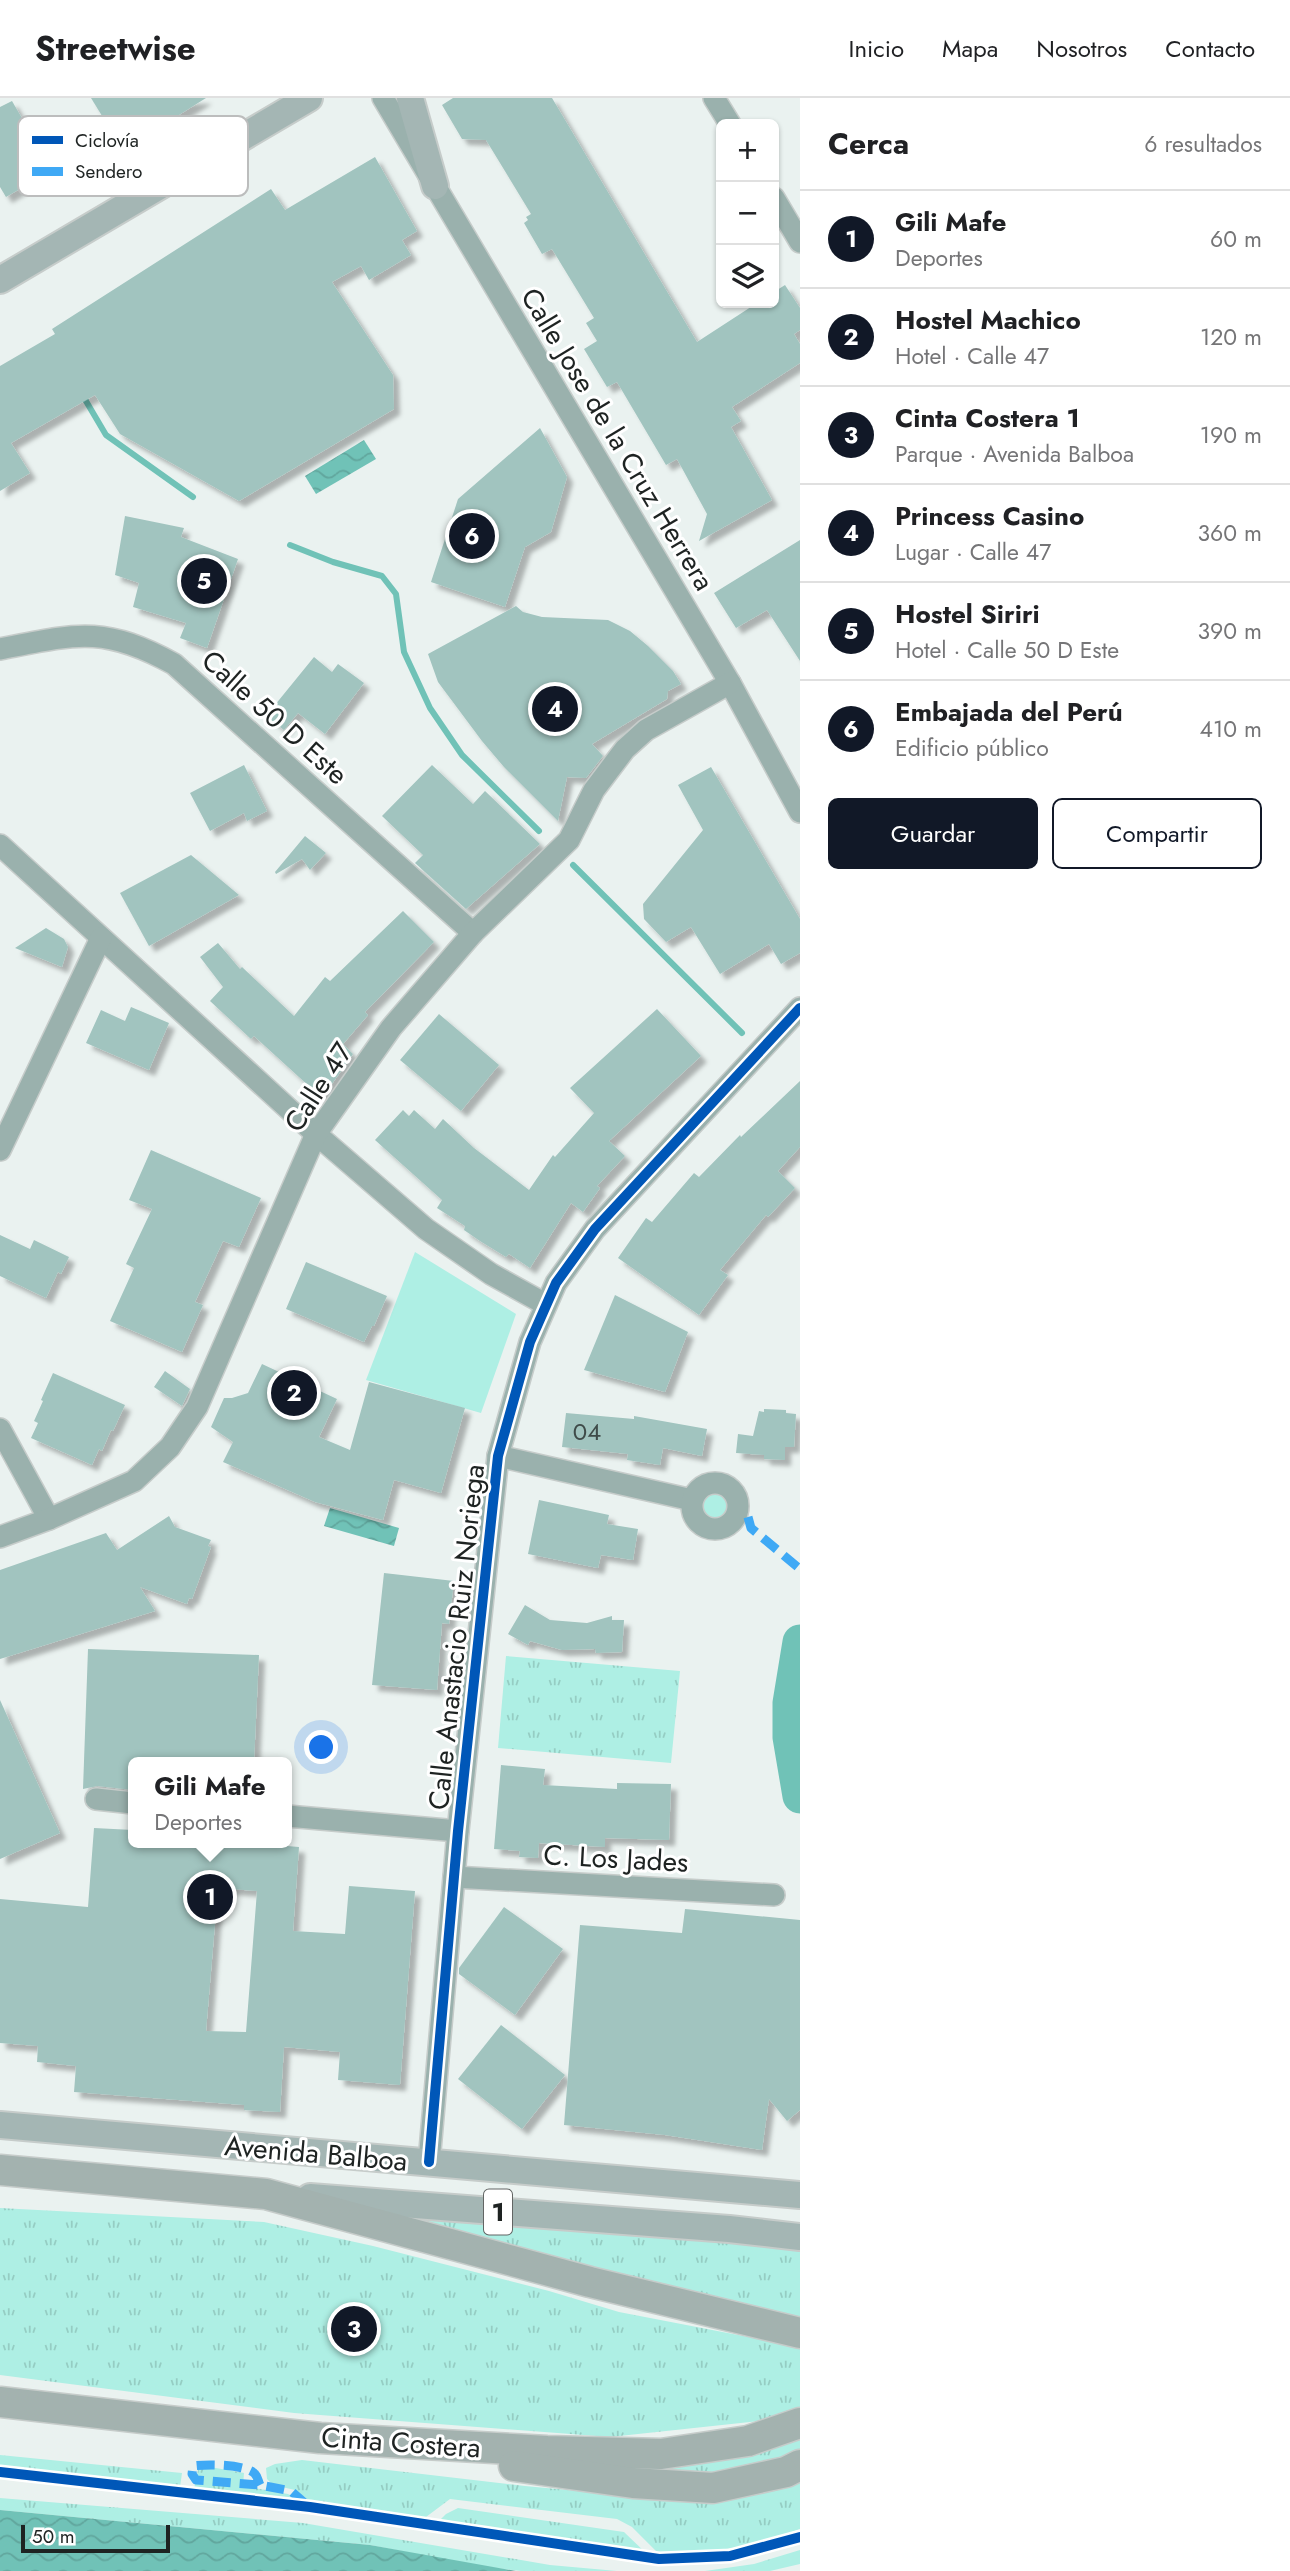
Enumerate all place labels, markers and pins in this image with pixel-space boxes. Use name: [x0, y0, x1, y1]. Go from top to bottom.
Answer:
pin: 6: [449, 510, 495, 562]
pin: 5: [181, 555, 227, 607]
pin: 4: [532, 683, 578, 735]
pin: 2: [271, 1367, 317, 1419]
pin: 1: [187, 1871, 233, 1923]
pin: 3: [331, 2303, 377, 2355]

